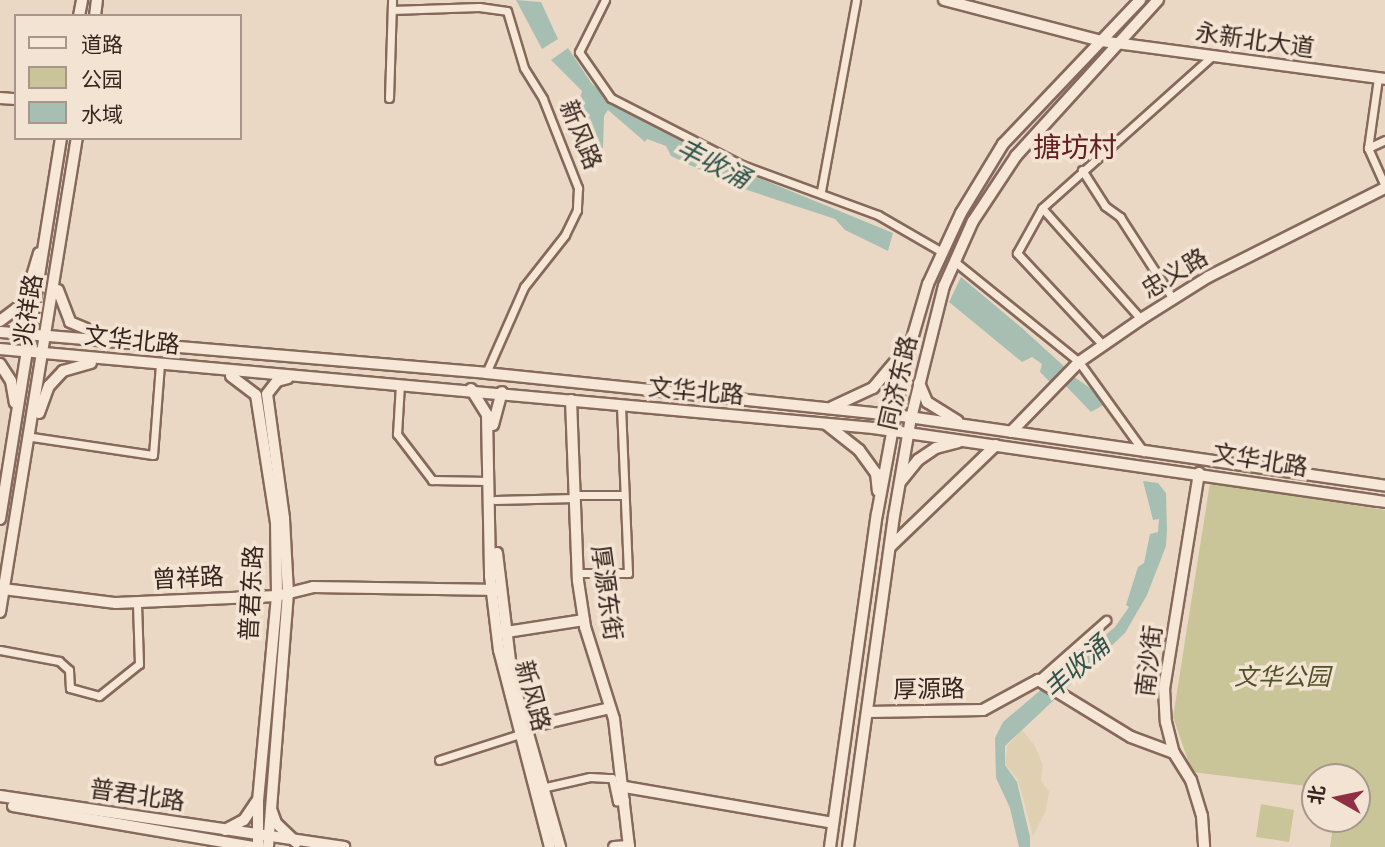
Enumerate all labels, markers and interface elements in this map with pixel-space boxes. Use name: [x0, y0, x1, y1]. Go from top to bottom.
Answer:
legend: [14, 14, 242, 140]
street label: 永新北大道: [1194, 18, 1316, 64]
text: 道路: [81, 33, 123, 57]
text: 公园: [81, 68, 123, 92]
street label: 新风路: [553, 96, 607, 174]
text: 水域: [81, 103, 123, 127]
district label: 搪坊村: [1033, 131, 1117, 165]
water label: 丰收涌: [671, 132, 755, 196]
street label: 忠义路: [1137, 243, 1213, 305]
street label: 兆祥路: [9, 272, 49, 348]
street label: 文华北路: [83, 322, 181, 360]
street label: 同济东路: [874, 333, 924, 433]
street label: 文华北路: [647, 373, 745, 411]
street label: 文华北路: [1210, 439, 1310, 483]
street label: 厚源东街: [585, 543, 627, 643]
street label: 普君东路: [235, 544, 269, 642]
street label: 曾祥路: [151, 563, 225, 595]
street label: 南沙街: [1131, 624, 1169, 698]
water label: 丰收涌: [1038, 630, 1116, 706]
street label: 新风路: [509, 657, 555, 735]
park label: 文华公园: [1234, 664, 1330, 692]
street label: 厚源路: [893, 675, 965, 705]
north arrow: [1301, 763, 1371, 833]
street label: 普君北路: [87, 775, 187, 817]
text: 北: [1305, 784, 1329, 806]

